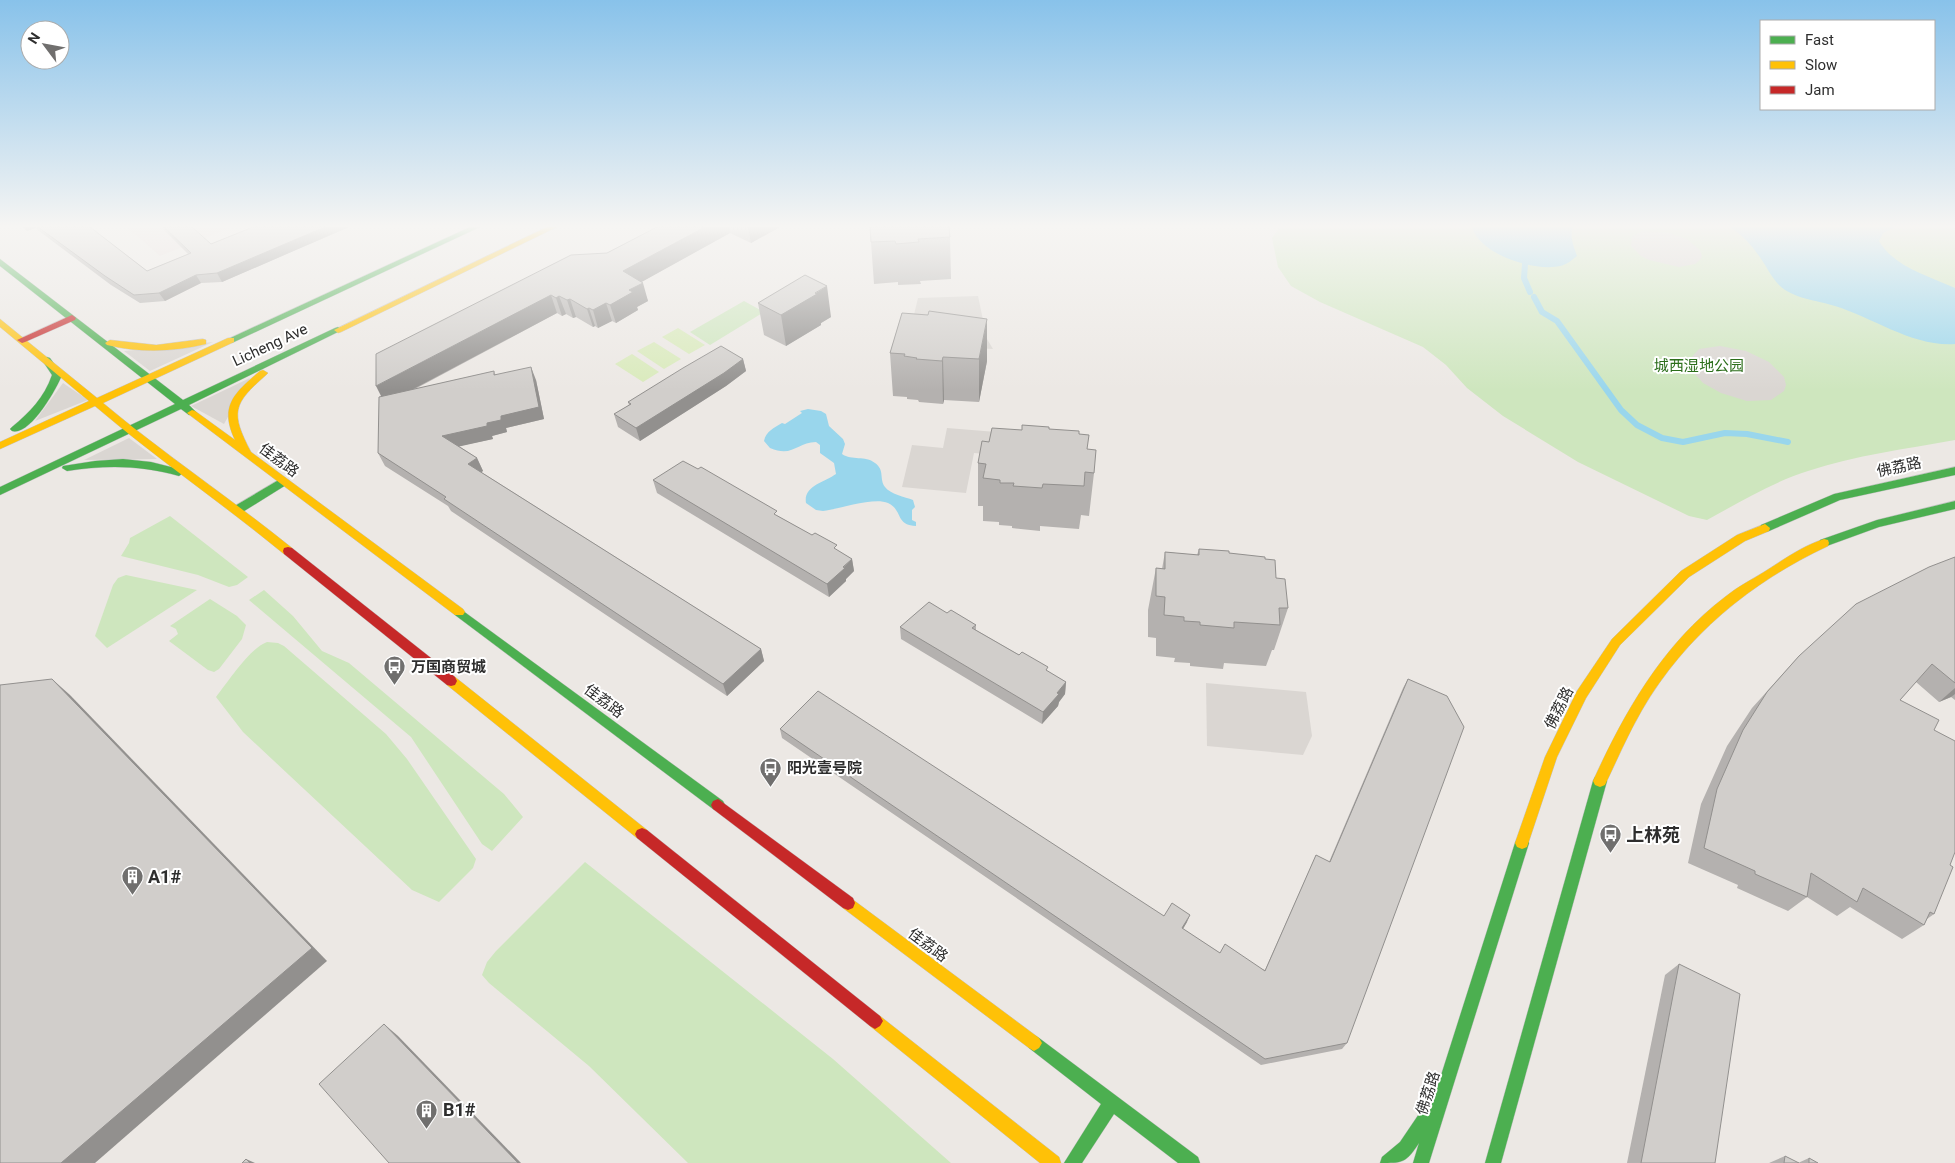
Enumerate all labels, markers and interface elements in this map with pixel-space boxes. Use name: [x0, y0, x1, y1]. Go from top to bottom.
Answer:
north arrow: [20, 20, 70, 70]
legend: [1760, 20, 1935, 110]
text: N: [25, 30, 43, 47]
text: Fast: [1805, 31, 1834, 49]
text: Slow: [1805, 56, 1837, 74]
text: Jam: [1805, 81, 1835, 99]
street label: Licheng Ave: [230, 320, 310, 370]
park label: 城西湿地公园: [1654, 357, 1744, 375]
street label: 佳荔路: [256, 439, 302, 481]
street label: 佛荔路: [1875, 454, 1923, 480]
bus stop icon: 万国商贸城: [383, 655, 407, 686]
place label: 万国商贸城: [411, 658, 486, 676]
street label: 佳荔路: [581, 680, 627, 722]
street label: 佛荔路: [1541, 684, 1577, 732]
bus stop icon: 阳光壹号院: [759, 756, 783, 787]
place label: 阳光壹号院: [787, 759, 862, 777]
bus stop icon: 上林苑: [1598, 823, 1622, 854]
place label: 上林苑: [1626, 824, 1680, 845]
building icon: A1#: [120, 865, 144, 896]
place label: A1#: [148, 866, 181, 887]
street label: 佳荔路: [905, 924, 951, 966]
street label: 佛荔路: [1412, 1069, 1444, 1117]
building icon: B1#: [415, 1098, 439, 1129]
place label: B1#: [443, 1099, 476, 1120]

